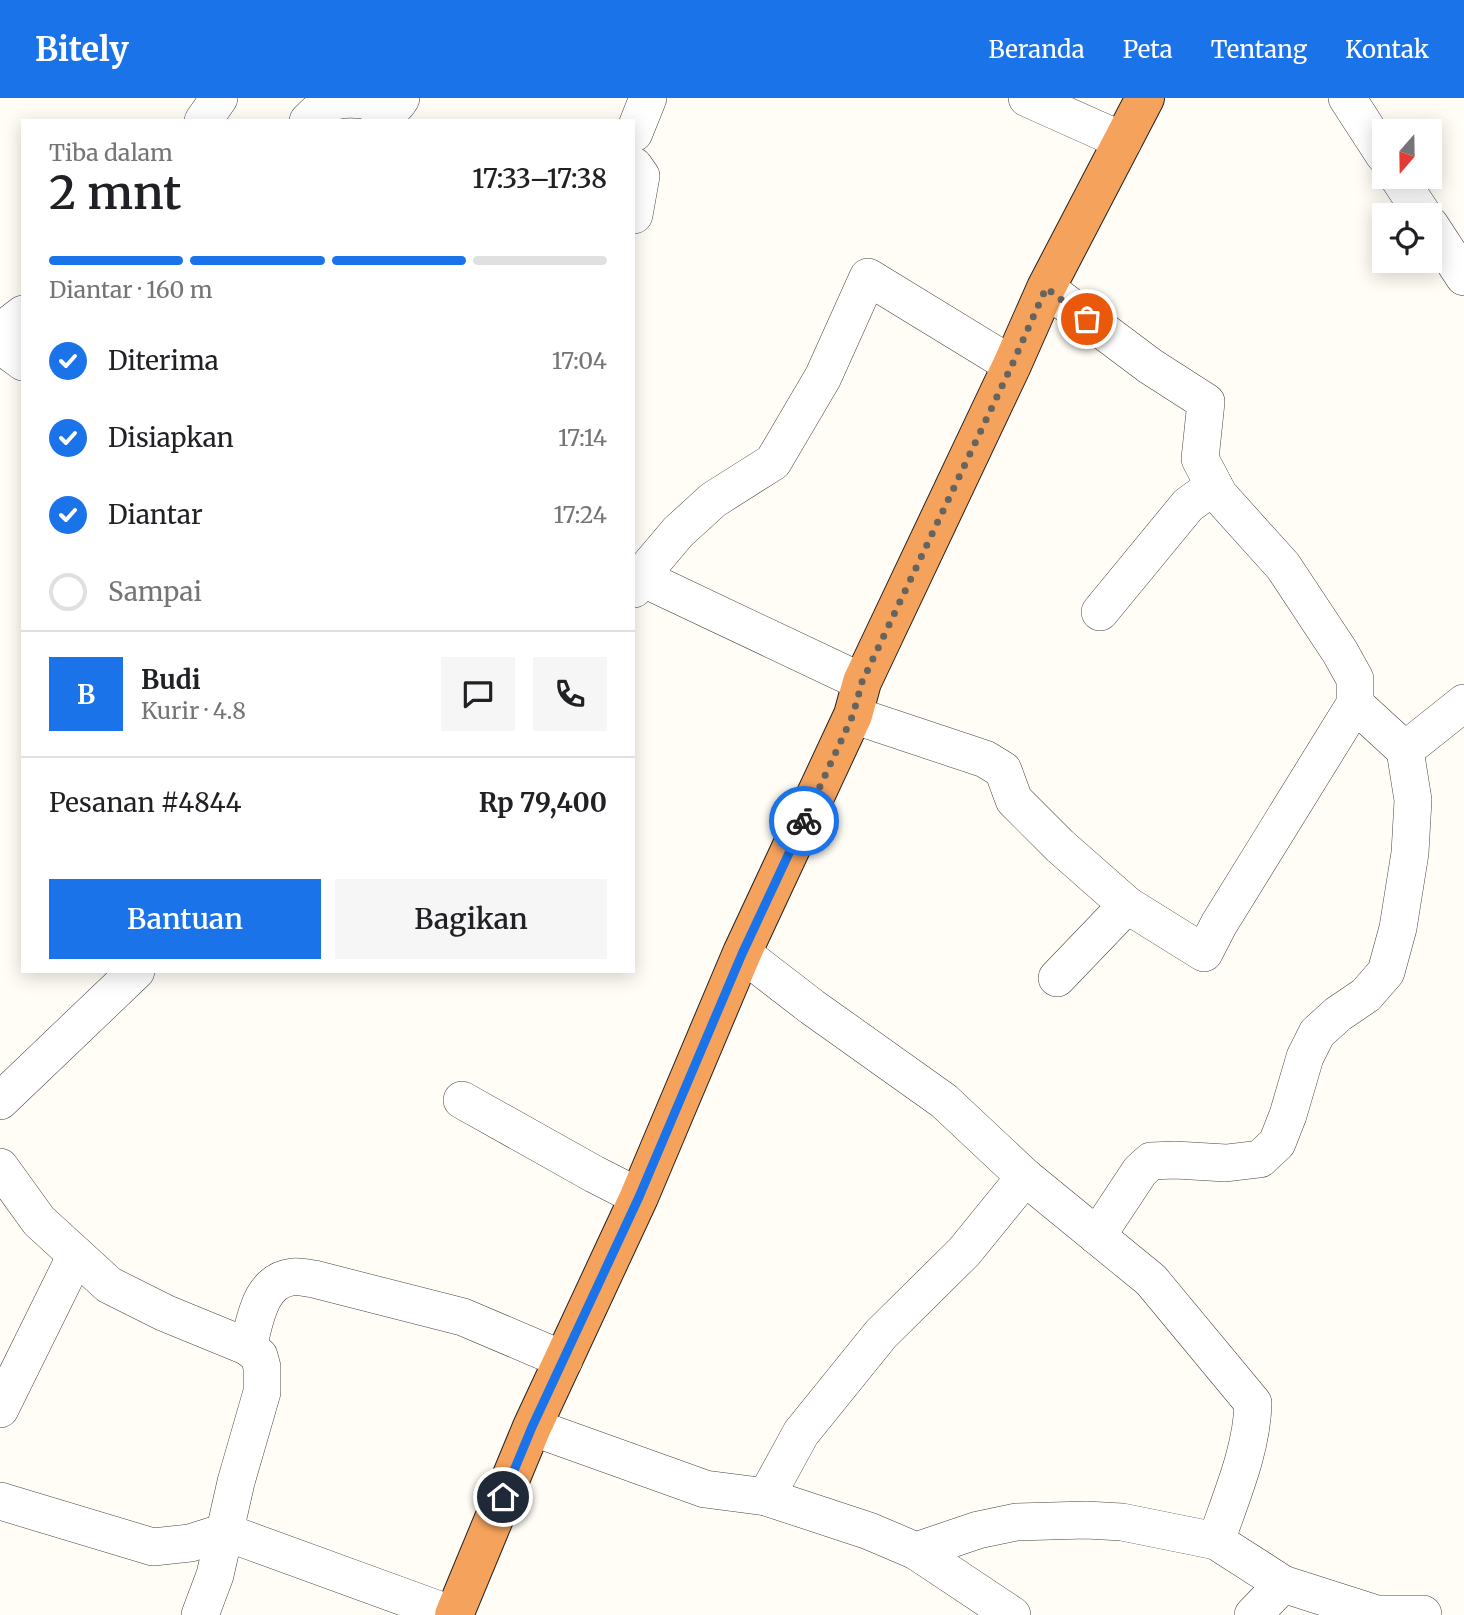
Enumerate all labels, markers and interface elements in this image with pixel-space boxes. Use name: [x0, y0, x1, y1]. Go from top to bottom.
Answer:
text: Bitely: [35, 29, 129, 70]
text: Beranda: [989, 34, 1085, 65]
text: Peta: [1123, 34, 1173, 65]
text: Tentang: [1211, 34, 1307, 65]
text: Kontak: [1345, 34, 1429, 65]
north arrow: [1372, 119, 1442, 189]
map controls: [1372, 119, 1442, 273]
text: Tiba dalam: [49, 138, 173, 167]
text: 17:33–17:38: [472, 162, 607, 195]
text: 2 mnt: [49, 164, 181, 222]
button: locate: [1372, 203, 1442, 273]
text: Diantar · 160 m: [49, 275, 213, 304]
pin: [1057, 289, 1117, 349]
icon: bag: [1068, 300, 1106, 338]
icon: check: [49, 342, 87, 380]
text: Diterima: [108, 344, 219, 377]
text: 17:04: [552, 346, 607, 375]
icon: check: [49, 419, 87, 457]
text: Disiapkan: [108, 421, 234, 454]
text: 17:14: [558, 423, 607, 452]
icon: check: [49, 496, 87, 534]
text: Diantar: [108, 498, 203, 531]
text: 17:24: [553, 500, 607, 529]
text: Sampai: [108, 575, 202, 608]
button: chat: [441, 657, 515, 731]
button: phone: [533, 657, 607, 731]
text: Budi: [141, 663, 201, 696]
text: B: [77, 678, 95, 711]
text: Kurir · 4.8: [141, 696, 246, 725]
text: Pesanan #4844: [49, 786, 242, 819]
text: Rp 79,400: [479, 786, 607, 819]
courier: [769, 786, 839, 856]
icon: bike: [785, 802, 823, 840]
button: Bantuan: [49, 879, 321, 959]
button: Bagikan: [335, 879, 607, 959]
pin: [473, 1467, 533, 1527]
icon: home: [484, 1478, 522, 1516]

